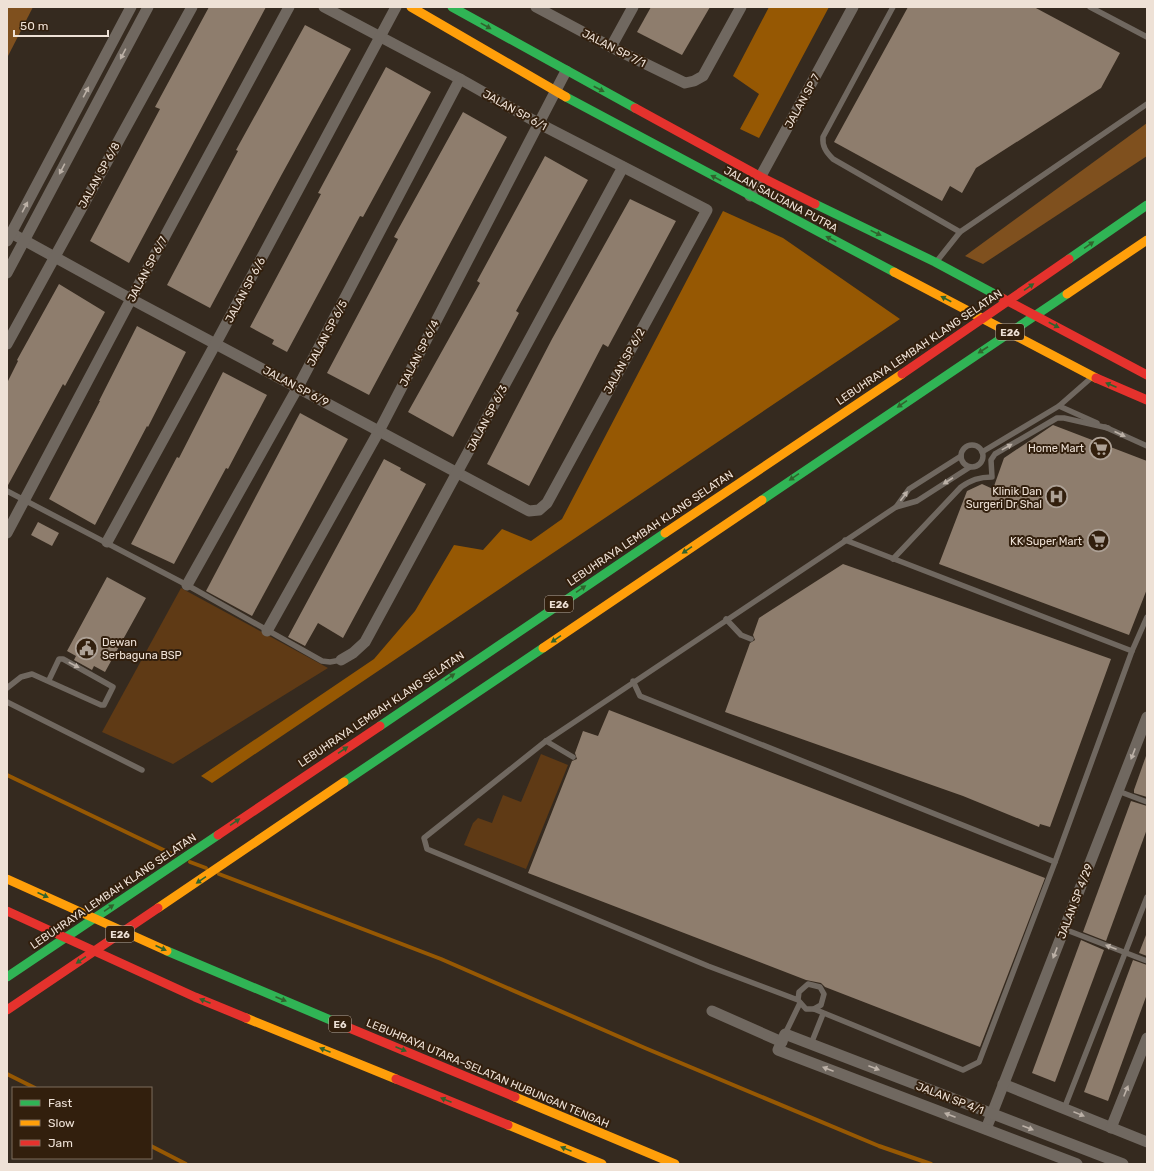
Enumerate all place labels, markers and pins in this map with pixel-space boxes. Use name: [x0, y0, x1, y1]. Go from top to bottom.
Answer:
supermarket icon: Home Mart: [1087, 435, 1113, 461]
place label: Home Mart: [1028, 442, 1085, 455]
hospital icon: Klinik Dan Surgeri Dr Shal: [1044, 484, 1070, 510]
place label: Klinik Dan Surgeri Dr Shal: [966, 485, 1042, 511]
supermarket icon: KK Super Mart: [1085, 528, 1111, 554]
place label: KK Super Mart: [1010, 535, 1083, 548]
public building icon: Dewan Serbaguna BSP: [73, 635, 99, 661]
place label: Dewan Serbaguna BSP: [102, 636, 182, 662]

